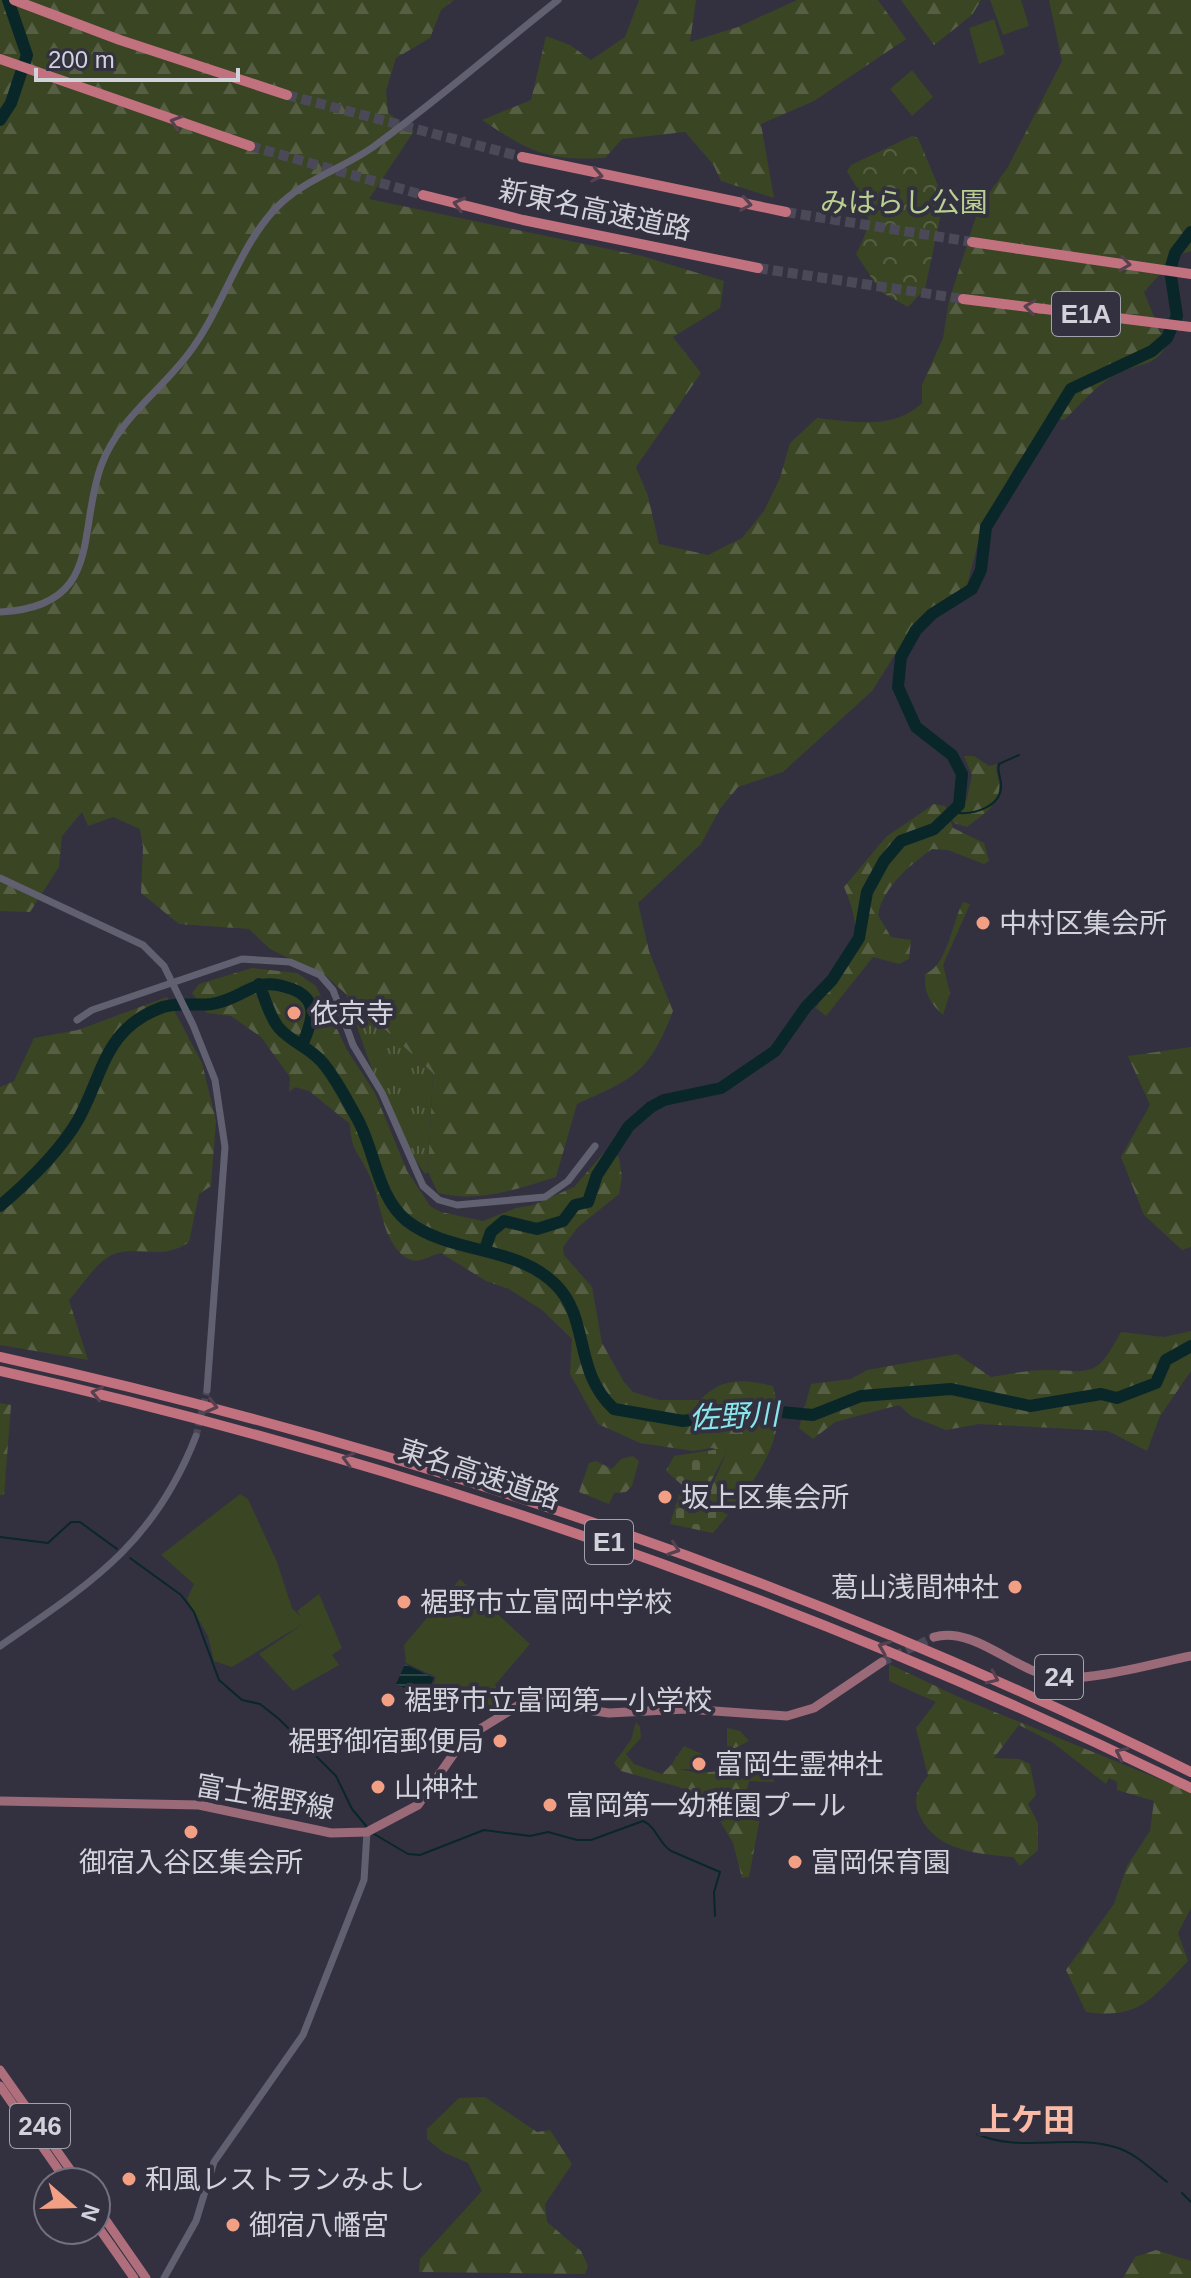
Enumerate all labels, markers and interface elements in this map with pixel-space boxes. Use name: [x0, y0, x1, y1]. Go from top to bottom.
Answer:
scale bar: [36, 32, 238, 82]
text: 200 m: [48, 46, 115, 73]
one-way arrow: [170, 115, 184, 131]
one-way arrow: [591, 166, 604, 183]
street label: 新東名高速道路: [496, 174, 694, 246]
park label: みはらし公園: [820, 187, 988, 218]
one-way arrow: [739, 195, 752, 212]
one-way arrow: [452, 196, 466, 213]
one-way arrow: [1118, 255, 1132, 272]
road number: E1A: [1052, 292, 1120, 336]
one-way arrow: [1023, 299, 1036, 316]
place label: 中村区集会所: [999, 908, 1167, 939]
marker: 中村区集会所: [974, 914, 992, 932]
place label: 依京寺: [310, 998, 394, 1029]
marker: 依京寺: [285, 1004, 303, 1022]
one-way arrow: [90, 1385, 104, 1402]
one-way arrow: [205, 1396, 219, 1413]
water label: 佐野川: [688, 1397, 783, 1435]
street label: 東名高速道路: [394, 1433, 564, 1515]
one-way arrow: [342, 1452, 356, 1468]
place label: 坂上区集会所: [681, 1482, 849, 1513]
marker: 坂上区集会所: [656, 1488, 674, 1506]
road number: E1: [585, 1520, 633, 1564]
one-way arrow: [667, 1540, 681, 1556]
place label: 葛山浅間神社: [831, 1572, 999, 1603]
marker: 葛山浅間神社: [1006, 1578, 1024, 1596]
place label: 裾野市立富岡中学校: [420, 1587, 672, 1618]
marker: 裾野市立富岡中学校: [395, 1593, 413, 1611]
one-way arrow: [877, 1641, 892, 1657]
road number: 24: [1035, 1655, 1083, 1699]
one-way arrow: [985, 1668, 1000, 1684]
place label: 裾野市立富岡第一小学校: [404, 1685, 712, 1716]
marker: 裾野市立富岡第一小学校: [379, 1691, 397, 1709]
place label: 裾野御宿郵便局: [288, 1726, 484, 1757]
marker: 裾野御宿郵便局: [491, 1732, 509, 1750]
one-way arrow: [1115, 1747, 1129, 1763]
place label: 富岡生霊神社: [715, 1749, 883, 1780]
marker: 富岡生霊神社: [690, 1755, 708, 1773]
street label: 富士裾野線: [193, 1770, 337, 1824]
place label: 山神社: [394, 1772, 478, 1803]
marker: 山神社: [369, 1778, 387, 1796]
place label: 富岡第一幼稚園プール: [566, 1790, 846, 1821]
marker: 富岡第一幼稚園プール: [541, 1796, 559, 1814]
marker: 御宿入谷区集会所: [182, 1823, 200, 1841]
place label: 御宿入谷区集会所: [79, 1847, 303, 1878]
place label: 富岡保育園: [811, 1847, 951, 1878]
marker: 富岡保育園: [786, 1853, 804, 1871]
district label: 上ケ田: [979, 2102, 1075, 2138]
road number: 246: [10, 2104, 70, 2148]
place label: 和風レストランみよし: [145, 2164, 425, 2195]
north arrow: [32, 2166, 112, 2246]
marker: 和風レストランみよし: [120, 2170, 138, 2188]
text: N: [76, 2201, 105, 2224]
place label: 御宿八幡宮: [249, 2210, 389, 2241]
marker: 御宿八幡宮: [224, 2216, 242, 2234]

